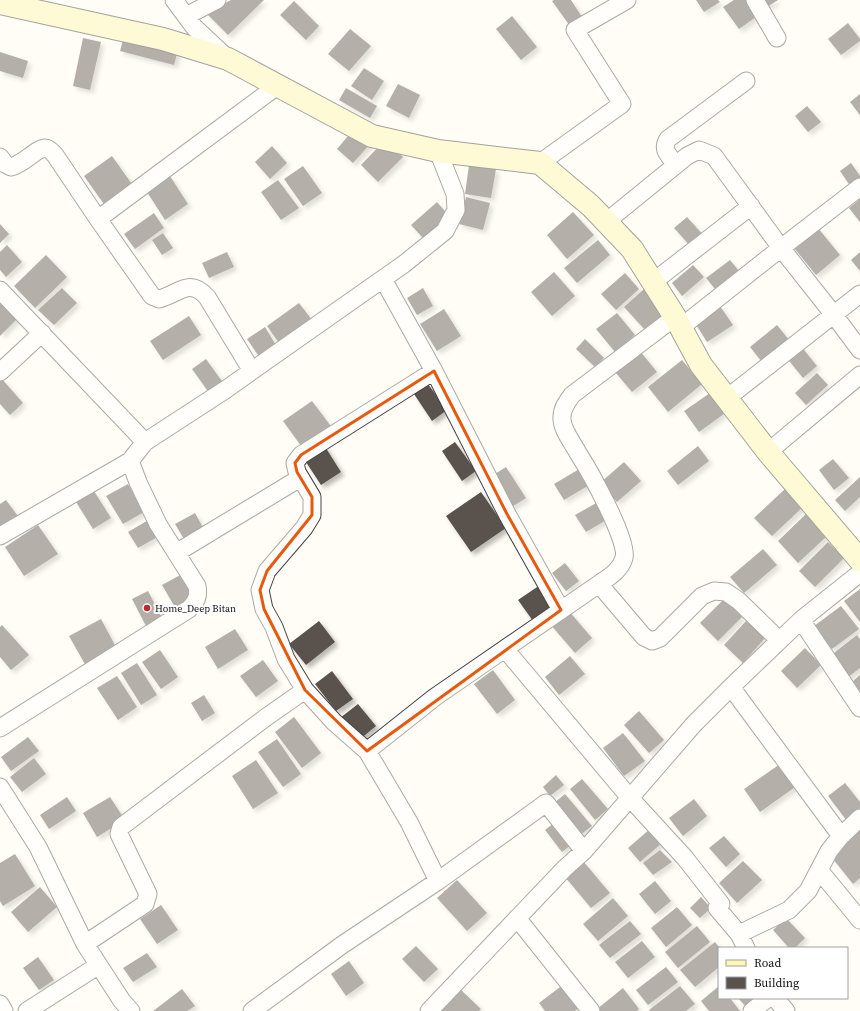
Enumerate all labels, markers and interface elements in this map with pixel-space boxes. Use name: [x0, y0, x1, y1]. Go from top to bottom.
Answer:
place label: Home_Deep Bitan: [155, 602, 236, 615]
marker: Home_Deep Bitan: [142, 603, 152, 613]
legend: [718, 947, 848, 999]
text: Road: [754, 955, 781, 971]
text: Building: [754, 975, 799, 991]

